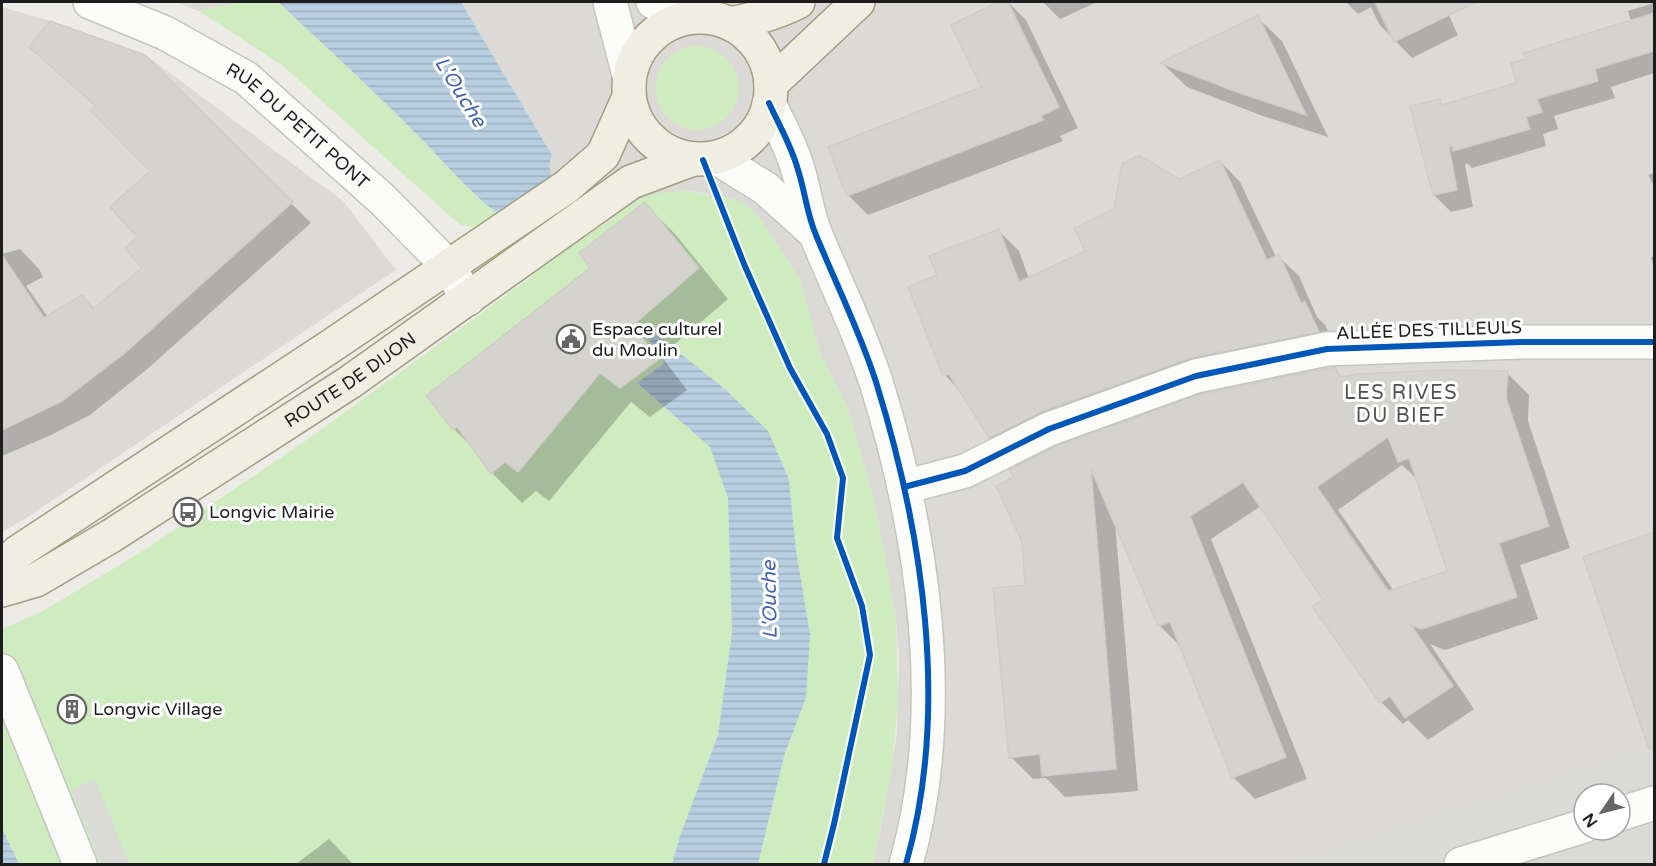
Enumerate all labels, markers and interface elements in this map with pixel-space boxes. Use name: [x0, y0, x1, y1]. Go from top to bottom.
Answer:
water label: L'Ouche: [429, 52, 492, 133]
street label: RUE DU PETIT PONT: [222, 58, 374, 193]
street label: ALLÉE DES TILLEULS: [1336, 316, 1522, 344]
place label: Espace culturel du Moulin: [592, 318, 722, 361]
public building icon: Espace culturel du Moulin: [555, 323, 587, 355]
street label: ROUTE DE DIJON: [280, 328, 420, 432]
district label: LES RIVES DU BIEF: [1344, 381, 1458, 428]
bus stop icon: Longvic Mairie: [172, 496, 204, 528]
place label: Longvic Mairie: [209, 501, 334, 523]
water label: L'Ouche: [757, 559, 783, 639]
building icon: Longvic Village: [56, 693, 88, 725]
place label: Longvic Village: [93, 698, 222, 720]
north arrow: [1572, 782, 1632, 842]
text: N: [1579, 809, 1602, 831]

